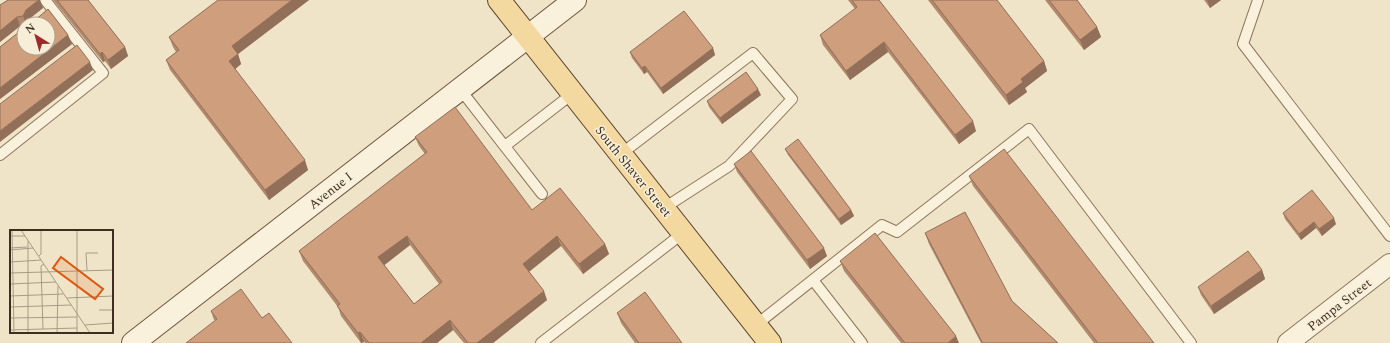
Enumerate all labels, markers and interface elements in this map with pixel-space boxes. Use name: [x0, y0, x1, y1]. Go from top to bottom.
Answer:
north arrow: [16, 16, 56, 56]
text: N: [22, 19, 39, 38]
street label: South Shaver Street: [590, 122, 677, 222]
street label: Avenue I: [304, 167, 357, 214]
inset map: [10, 230, 113, 333]
street label: Pampa Street: [1303, 273, 1376, 336]

